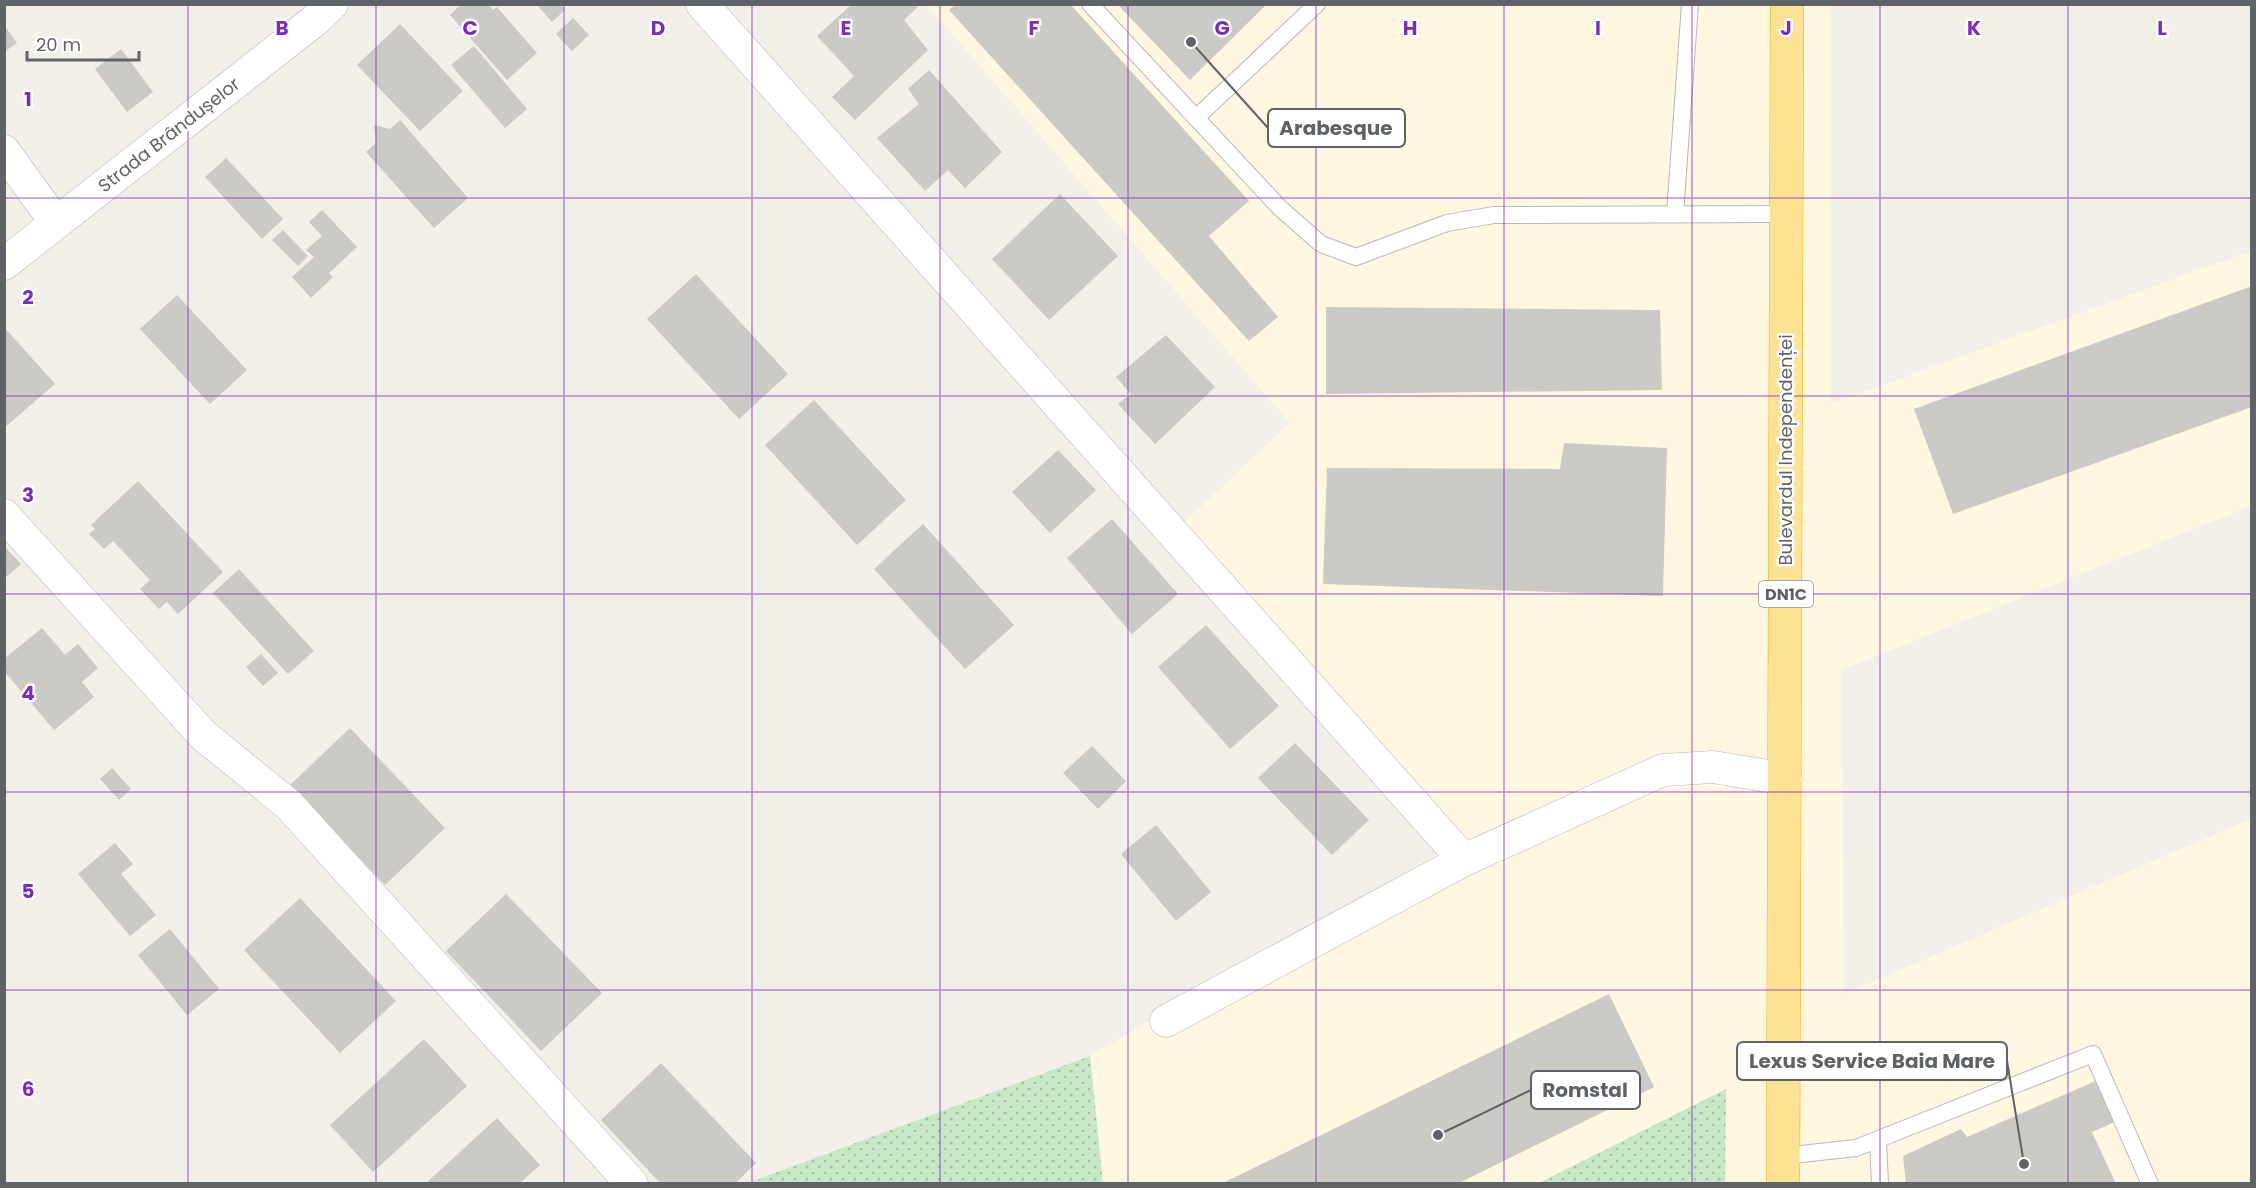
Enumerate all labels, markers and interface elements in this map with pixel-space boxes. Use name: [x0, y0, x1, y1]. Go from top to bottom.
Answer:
text: B: [275, 14, 289, 42]
text: C: [462, 14, 478, 42]
text: D: [651, 14, 665, 42]
text: E: [841, 14, 851, 42]
text: F: [1029, 14, 1040, 42]
text: G: [1214, 14, 1230, 42]
text: H: [1403, 14, 1417, 42]
text: I: [1595, 14, 1601, 42]
text: J: [1780, 14, 1792, 42]
text: K: [1967, 14, 1981, 42]
text: L: [2157, 14, 2167, 42]
scale bar: [27, 24, 140, 62]
text: 20 m: [36, 32, 81, 57]
street label: Strada Brândușelor: [93, 71, 245, 198]
text: 1: [24, 85, 32, 113]
callout: Arabesque: [1268, 109, 1405, 147]
text: Arabesque: [1279, 114, 1393, 142]
text: 2: [22, 283, 34, 311]
street label: Bulevardul Independenței: [1773, 334, 1798, 566]
text: 3: [22, 481, 34, 509]
road number: DN1C: [1759, 581, 1813, 607]
text: 4: [21, 679, 35, 707]
text: 5: [22, 877, 35, 905]
callout: Lexus Service Baia Mare: [1737, 1042, 2007, 1080]
text: Lexus Service Baia Mare: [1749, 1047, 1995, 1075]
callout: Romstal: [1531, 1071, 1640, 1109]
text: 6: [22, 1075, 34, 1103]
text: Romstal: [1542, 1076, 1628, 1104]

